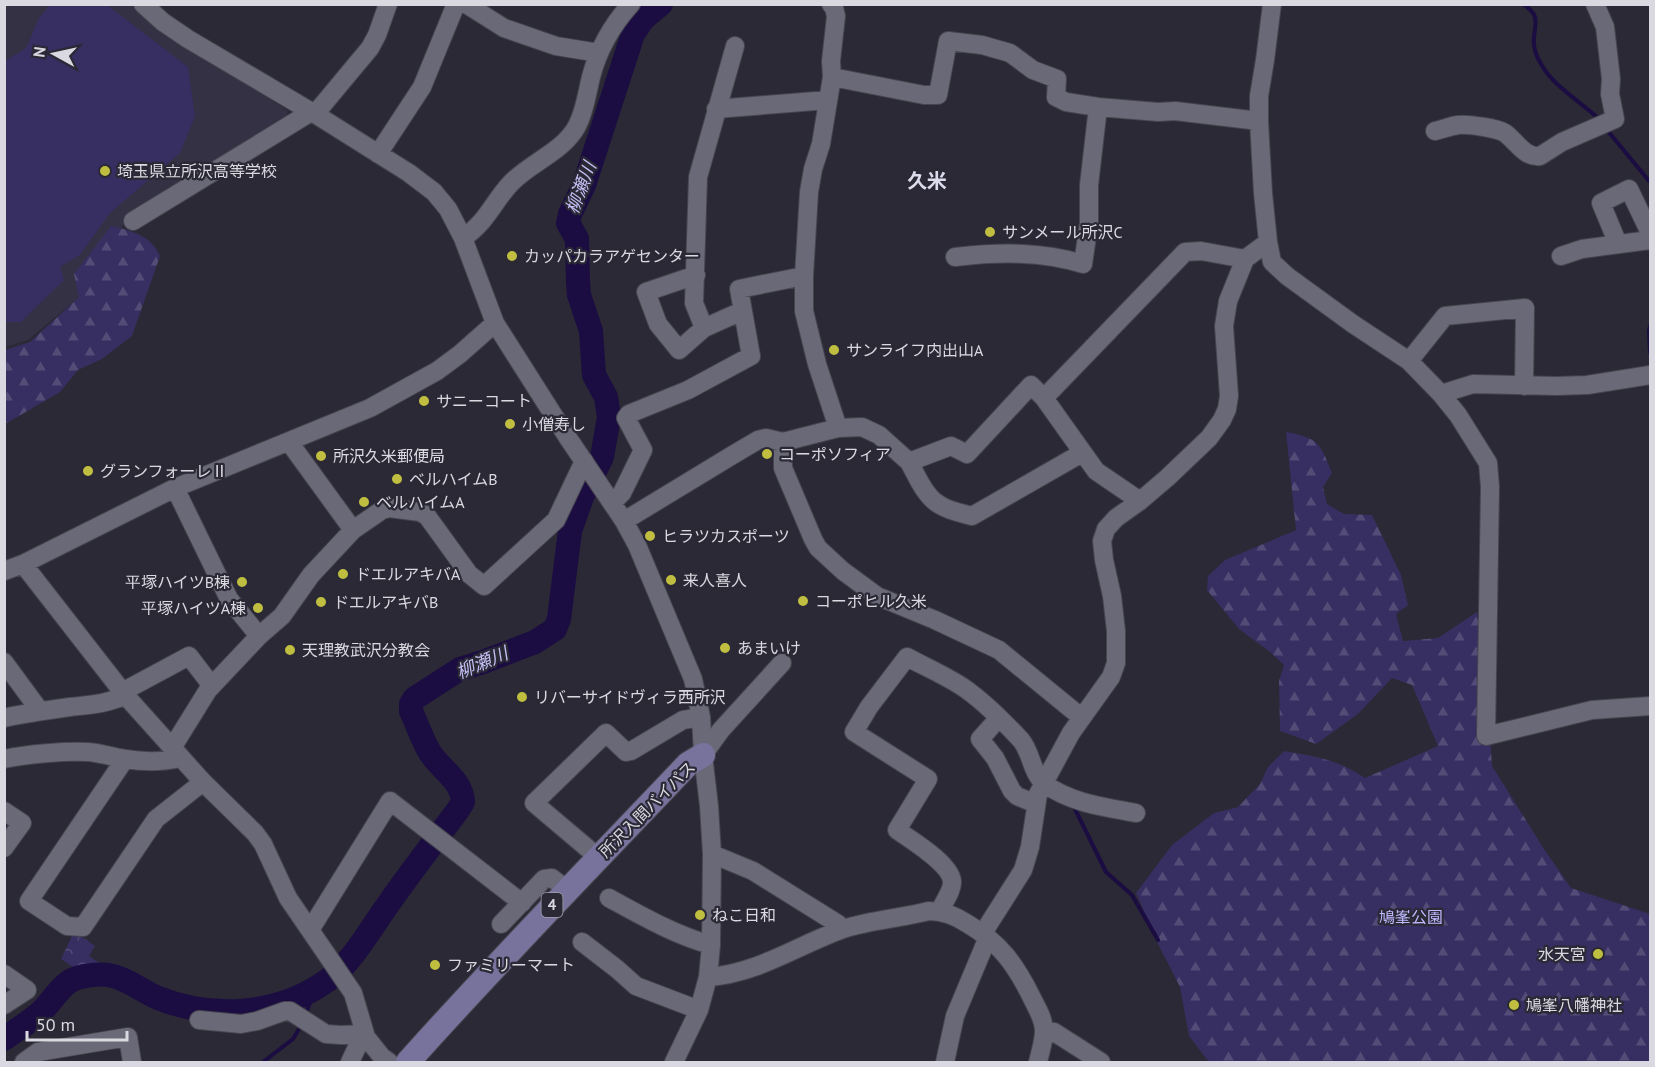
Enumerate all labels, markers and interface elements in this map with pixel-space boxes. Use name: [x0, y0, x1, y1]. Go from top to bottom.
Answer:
north arrow: [24, 24, 84, 84]
text: N: [29, 45, 50, 59]
water label: 柳瀬川: [560, 157, 602, 217]
place label: 埼玉県立所沢高等学校: [117, 161, 277, 181]
marker: 埼玉県立所沢高等学校: [98, 164, 112, 178]
district label: 久米: [907, 168, 947, 194]
place label: サンメール所沢C: [1002, 222, 1123, 242]
marker: サンメール所沢C: [983, 225, 997, 239]
place label: カッパカラアゲセンター: [524, 246, 700, 266]
marker: カッパカラアゲセンター: [505, 249, 519, 263]
place label: サンライフ内出山A: [846, 340, 984, 360]
marker: サンライフ内出山A: [827, 343, 841, 357]
place label: サニーコート: [436, 391, 532, 411]
marker: サニーコート: [417, 394, 431, 408]
place label: 小僧寿し: [522, 414, 586, 434]
marker: 小僧寿し: [503, 417, 517, 431]
place label: コーポソフィア: [779, 444, 891, 464]
place label: 所沢久米郵便局: [333, 446, 445, 466]
marker: コーポソフィア: [760, 447, 774, 461]
marker: 所沢久米郵便局: [314, 449, 328, 463]
place label: グランフォーレⅡ: [100, 461, 228, 481]
marker: グランフォーレⅡ: [81, 464, 95, 478]
place label: ベルハイムB: [409, 469, 498, 489]
marker: ベルハイムB: [390, 472, 404, 486]
place label: ベルハイムA: [376, 492, 465, 512]
marker: ベルハイムA: [357, 495, 371, 509]
place label: ヒラツカスポーツ: [662, 526, 790, 546]
marker: ヒラツカスポーツ: [643, 529, 657, 543]
place label: ドエルアキバA: [355, 564, 461, 584]
marker: ドエルアキバA: [336, 567, 350, 581]
place label: 来人喜人: [683, 570, 747, 590]
place label: 平塚ハイツB棟: [125, 572, 230, 592]
marker: 来人喜人: [664, 573, 678, 587]
marker: 平塚ハイツB棟: [235, 575, 249, 589]
place label: コーポヒル久米: [815, 591, 927, 611]
place label: ドエルアキバB: [333, 592, 438, 612]
marker: コーポヒル久米: [796, 594, 810, 608]
marker: ドエルアキバB: [314, 595, 328, 609]
place label: 平塚ハイツA棟: [141, 598, 246, 618]
marker: 平塚ハイツA棟: [251, 601, 265, 615]
place label: あまいけ: [737, 638, 801, 658]
place label: 天理教武沢分教会: [302, 640, 430, 660]
water label: 柳瀬川: [452, 641, 513, 684]
marker: あまいけ: [718, 641, 732, 655]
marker: 天理教武沢分教会: [283, 643, 297, 657]
place label: リバーサイドヴィラ西所沢: [534, 687, 726, 707]
marker: リバーサイドヴィラ西所沢: [515, 690, 529, 704]
street label: 所沢入間バイパス: [595, 757, 699, 861]
road number: 4: [542, 893, 562, 917]
place label: ねこ日和: [712, 905, 776, 925]
park label: 鳩峯公園: [1379, 907, 1443, 927]
marker: ねこ日和: [693, 908, 707, 922]
place label: 水天宮: [1538, 944, 1586, 964]
marker: 水天宮: [1591, 947, 1605, 961]
place label: ファミリーマート: [447, 955, 575, 975]
marker: ファミリーマート: [428, 958, 442, 972]
place label: 鳩峯八幡神社: [1526, 995, 1622, 1015]
marker: 鳩峯八幡神社: [1507, 998, 1521, 1012]
scale bar: [27, 1004, 128, 1042]
text: 50 m: [36, 1013, 75, 1036]

